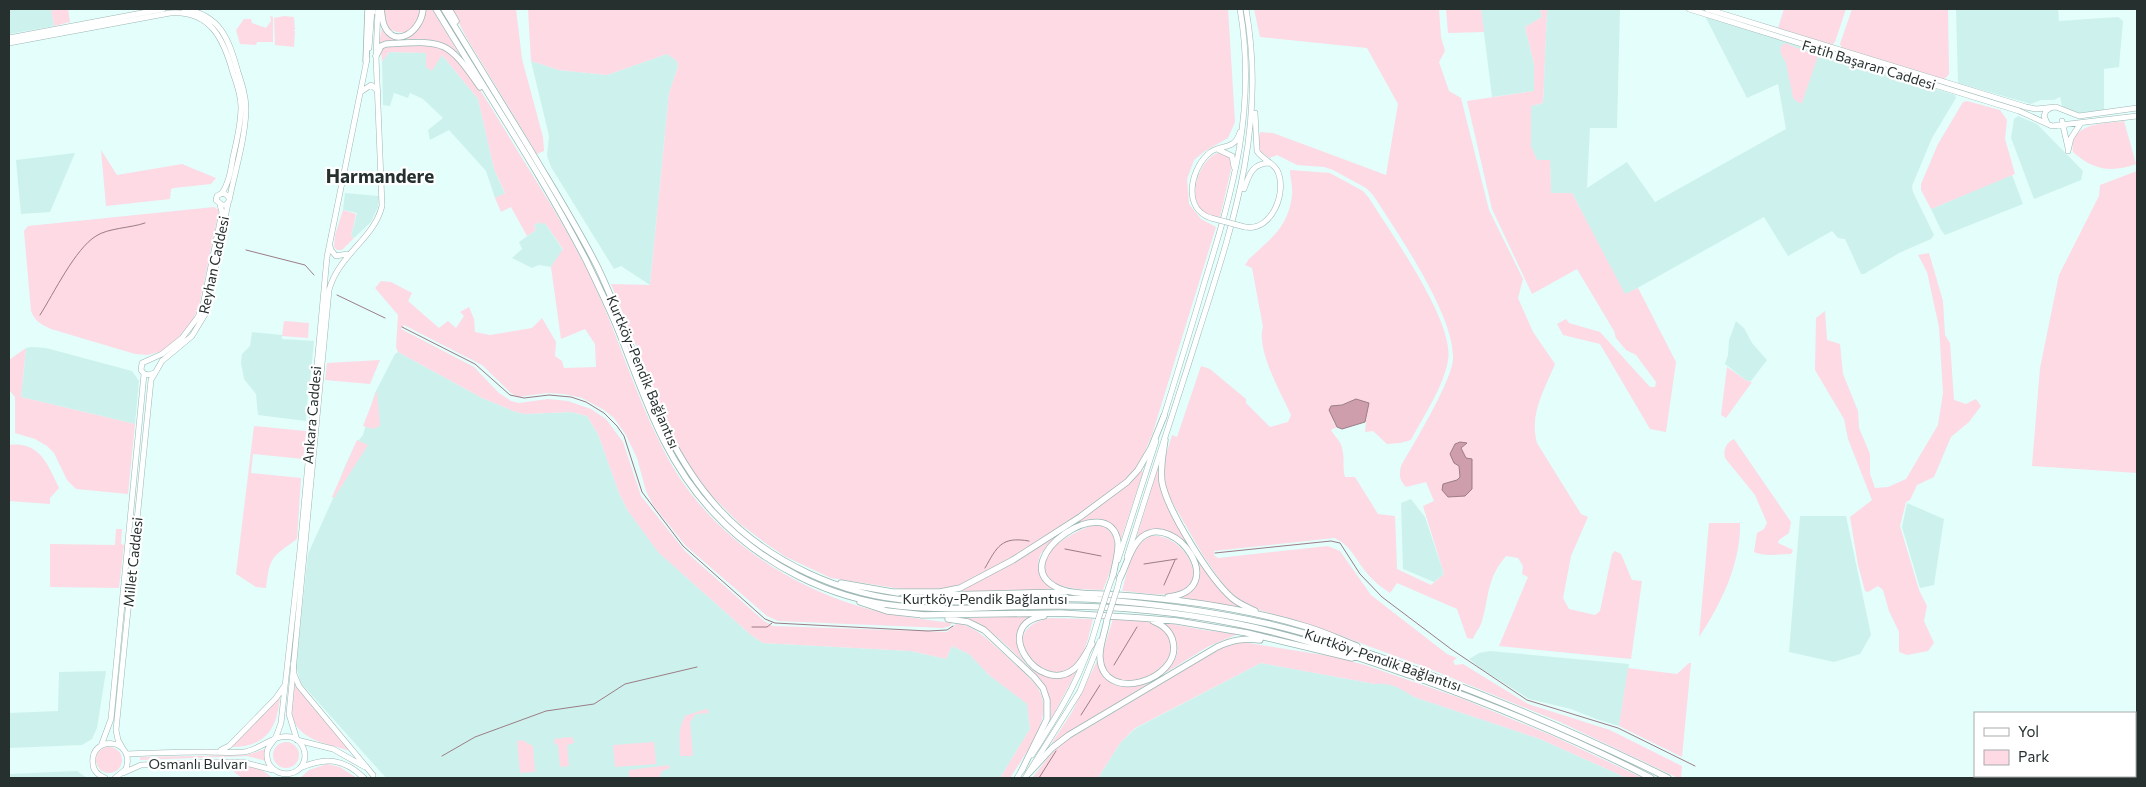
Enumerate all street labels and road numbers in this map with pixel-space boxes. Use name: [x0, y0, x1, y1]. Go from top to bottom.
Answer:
street label: Fatih Başaran Caddesi: [1800, 36, 1938, 93]
street label: Reyhan Caddesi: [195, 214, 232, 316]
street label: Kurtköy-Pendik Bağlantısı: [603, 293, 684, 451]
street label: Ankara Caddesi: [299, 365, 324, 465]
street label: Millet Caddesi: [119, 516, 146, 608]
street label: Kurtköy-Pendik Bağlantısı: [903, 590, 1067, 607]
street label: Kurtköy-Pendik Bağlantısı: [1302, 625, 1464, 694]
street label: Osmanlı Bulvarı: [148, 755, 248, 772]

